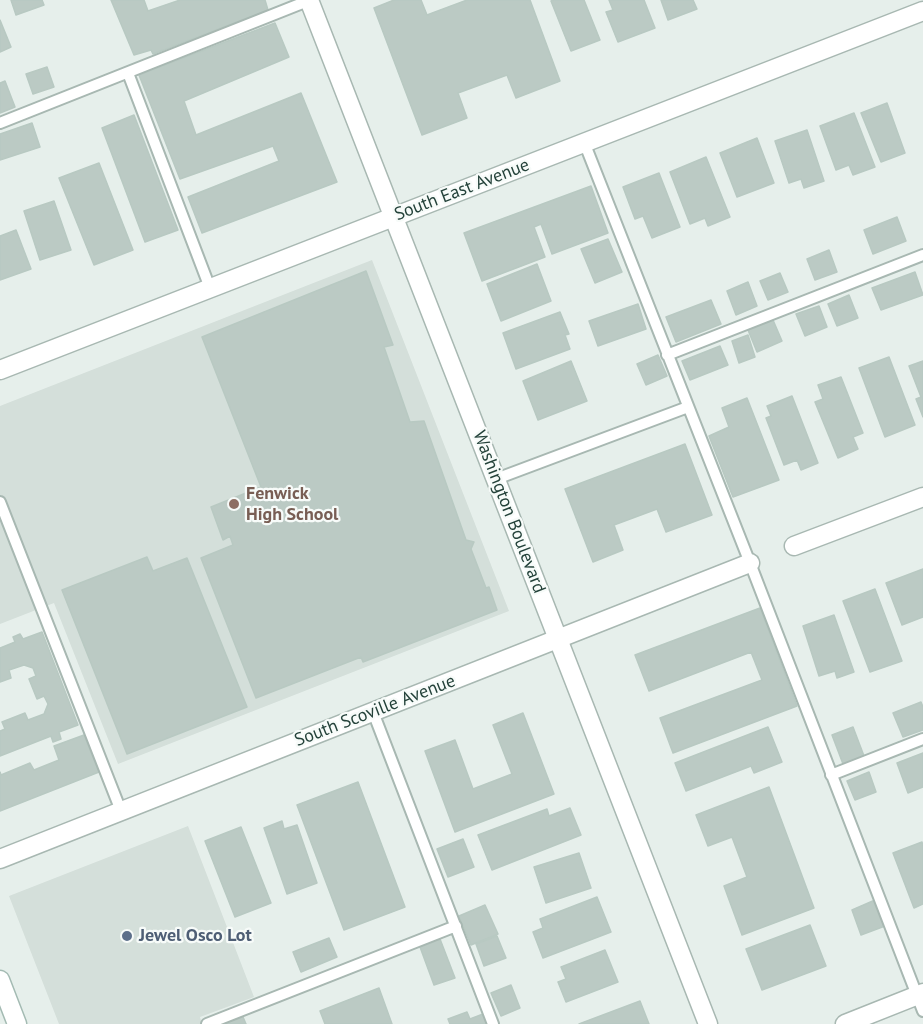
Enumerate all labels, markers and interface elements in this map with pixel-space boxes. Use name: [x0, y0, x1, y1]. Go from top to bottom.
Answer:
street label: South East Avenue: [391, 154, 533, 226]
street label: Washington Boulevard: [468, 428, 550, 596]
place label: Fenwick High School: [246, 483, 338, 526]
marker: Fenwick High School: [227, 497, 241, 511]
street label: South Scoville Avenue: [292, 670, 458, 752]
place label: Jewel Osco Lot: [139, 925, 252, 947]
marker: Jewel Osco Lot: [120, 929, 134, 943]

